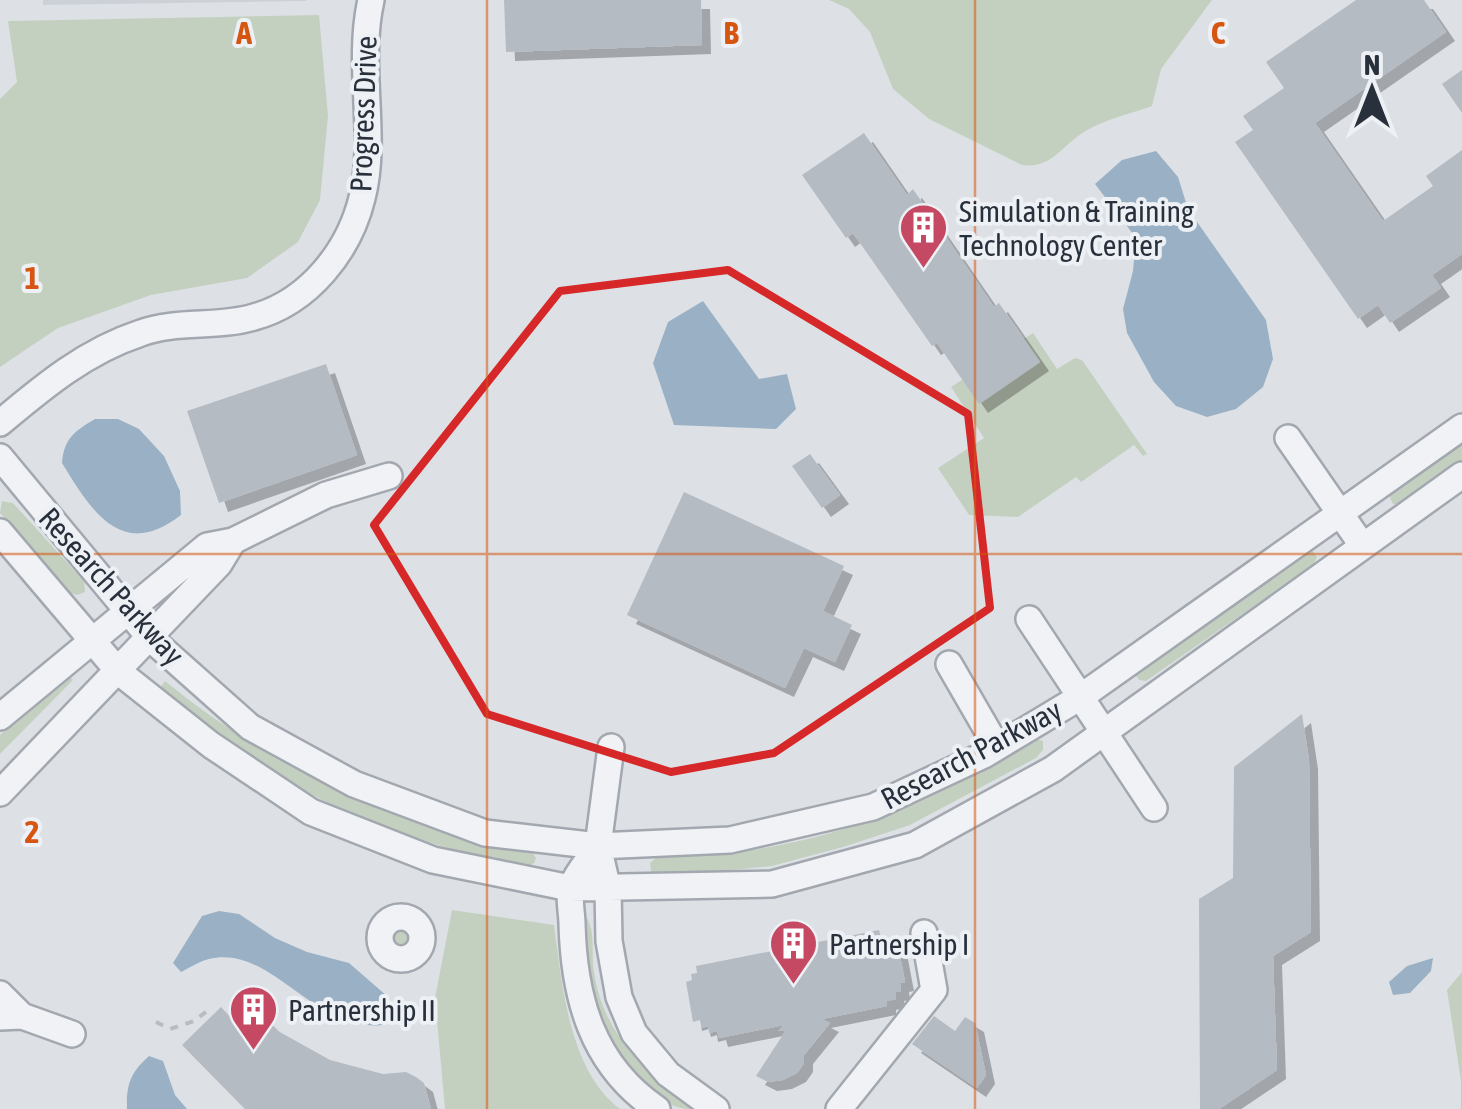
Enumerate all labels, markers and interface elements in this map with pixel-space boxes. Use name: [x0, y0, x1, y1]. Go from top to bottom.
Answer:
text: A: [235, 14, 252, 51]
text: B: [723, 14, 739, 51]
text: C: [1211, 14, 1226, 51]
street label: Progress Drive: [343, 35, 383, 193]
north arrow: [1322, 40, 1422, 140]
text: N: [1364, 49, 1380, 81]
place label: Simulation & Training Technology Center: [959, 194, 1194, 262]
building icon: Simulation & Training Technology Center: [898, 202, 950, 270]
text: 1: [24, 259, 40, 296]
street label: Research Parkway: [33, 501, 191, 671]
street label: Research Parkway: [875, 692, 1067, 816]
text: 2: [24, 813, 40, 850]
building icon: Partnership I: [768, 918, 820, 986]
place label: Partnership I: [829, 927, 969, 961]
building icon: Partnership II: [227, 984, 279, 1052]
place label: Partnership II: [288, 993, 436, 1027]

